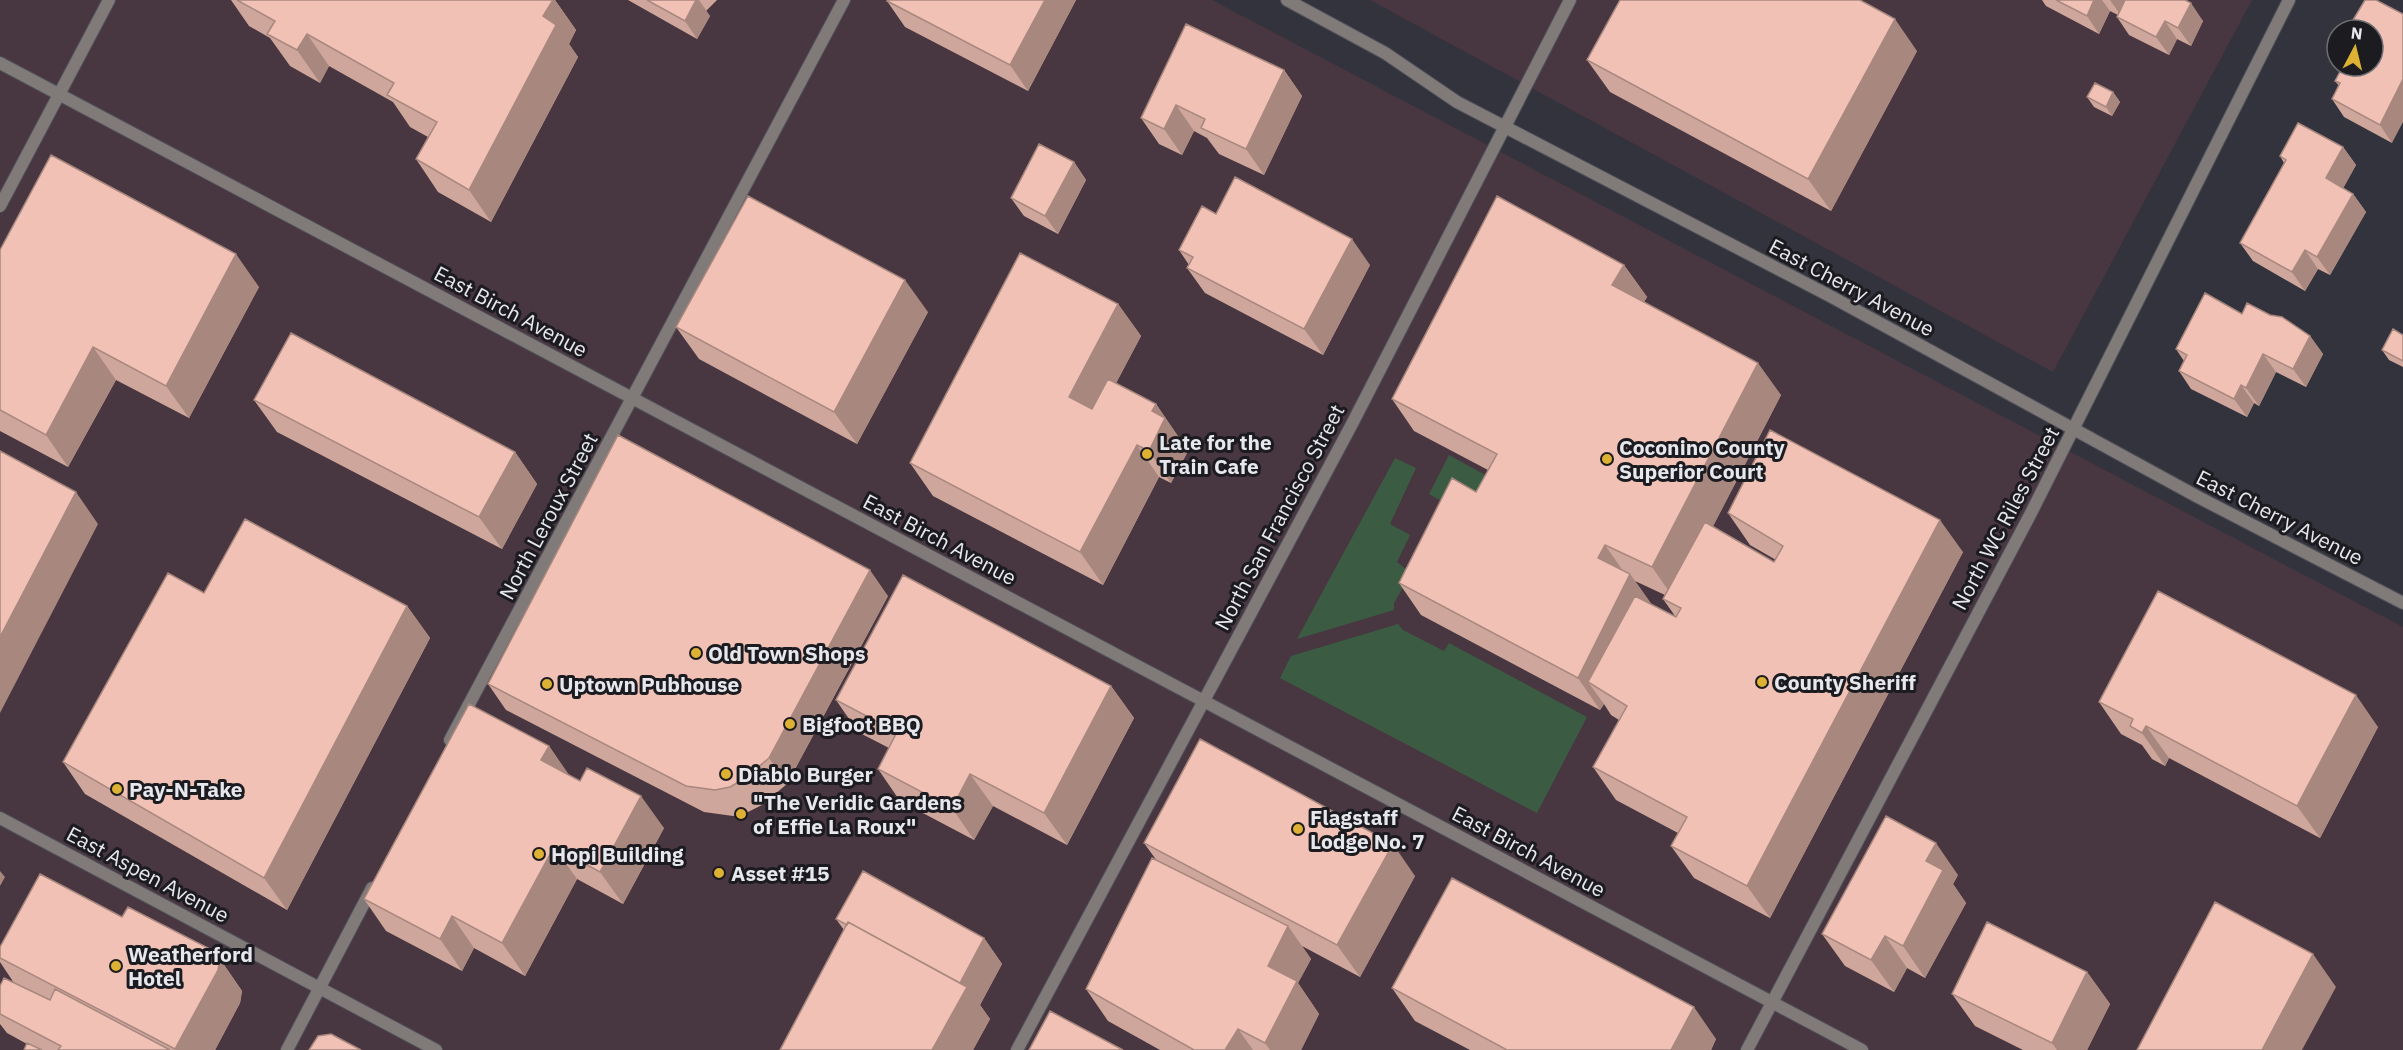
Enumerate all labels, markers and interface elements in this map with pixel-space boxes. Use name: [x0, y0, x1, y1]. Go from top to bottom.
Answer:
north arrow: [2325, 18, 2385, 78]
text: N: [2350, 22, 2364, 44]
street label: East Cherry Avenue: [1764, 232, 1940, 342]
street label: East Birch Avenue: [429, 259, 593, 363]
street label: North San Francisco Street: [1208, 399, 1350, 635]
street label: North WC Riles Street: [1945, 421, 2065, 615]
street label: North Leroux Street: [492, 428, 604, 604]
place label: Late for the Train Cafe: [1159, 428, 1272, 480]
place label: Coconino County Superior Court: [1619, 433, 1786, 485]
marker: Late for the Train Cafe: [1140, 447, 1154, 461]
marker: Coconino County Superior Court: [1600, 452, 1614, 466]
street label: East Cherry Avenue: [2192, 463, 2368, 571]
street label: East Birch Avenue: [858, 487, 1022, 591]
place label: Old Town Shops: [708, 639, 866, 667]
marker: Old Town Shops: [689, 646, 703, 660]
place label: County Sheriff: [1774, 668, 1916, 696]
place label: Uptown Pubhouse: [559, 670, 739, 698]
marker: County Sheriff: [1755, 675, 1769, 689]
marker: Uptown Pubhouse: [540, 677, 554, 691]
place label: Bigfoot BBQ: [802, 710, 921, 738]
marker: Bigfoot BBQ: [783, 717, 797, 731]
place label: Diablo Burger: [738, 760, 874, 788]
marker: Diablo Burger: [719, 767, 733, 781]
place label: Pay-N-Take: [129, 775, 243, 803]
marker: Pay-N-Take: [110, 782, 124, 796]
place label: "The Veridic Gardens of Effie La Roux": [753, 788, 962, 840]
street label: East Birch Avenue: [1447, 799, 1611, 903]
place label: Flagstaff Lodge No. 7: [1310, 803, 1425, 855]
marker: "The Veridic Gardens of Effie La Roux": [734, 807, 748, 821]
street label: East Aspen Avenue: [62, 819, 234, 929]
marker: Flagstaff Lodge No. 7: [1291, 822, 1305, 836]
place label: Hopi Building: [551, 840, 684, 868]
marker: Hopi Building: [532, 847, 546, 861]
place label: Asset #15: [731, 859, 830, 887]
marker: Asset #15: [712, 866, 726, 880]
place label: Weatherford Hotel: [128, 940, 253, 992]
marker: Weatherford Hotel: [109, 959, 123, 973]

